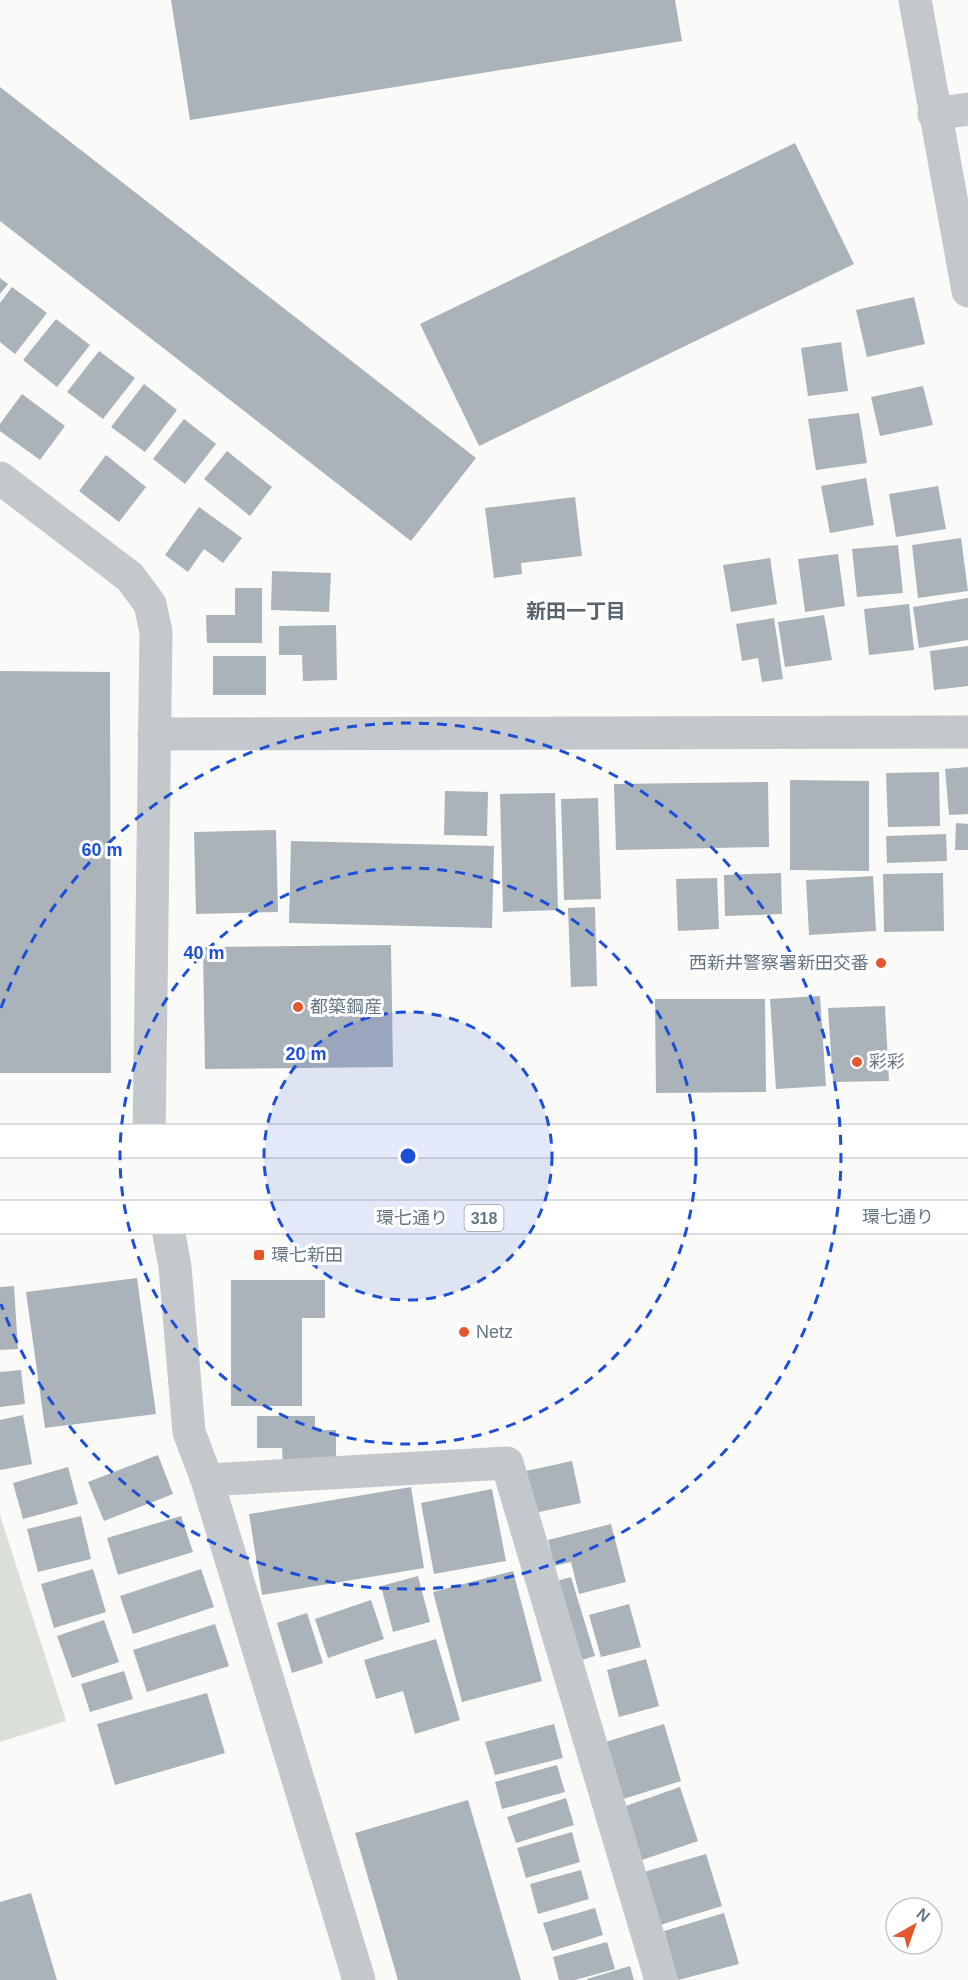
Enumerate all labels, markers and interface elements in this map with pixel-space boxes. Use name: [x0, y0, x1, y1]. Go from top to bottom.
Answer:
district label: 新田一丁目: [526, 600, 626, 622]
text: 60 m: [81, 840, 123, 860]
text: 40 m: [183, 943, 225, 963]
place label: 西新井警察署新田交番: [689, 953, 869, 973]
marker: 西新井警察署新田交番: [874, 956, 888, 970]
place label: 都築鋼産: [310, 997, 382, 1017]
marker: 都築鋼産: [291, 1000, 305, 1014]
text: 20 m: [285, 1044, 327, 1064]
place label: 彩彩: [869, 1052, 905, 1072]
marker: 彩彩: [850, 1055, 864, 1069]
centre of rings: [398, 1146, 418, 1166]
road number: 318: [464, 1205, 504, 1231]
street label: 環七通り: [862, 1207, 934, 1227]
street label: 環七通り: [376, 1208, 448, 1228]
place label: 環七新田: [271, 1245, 343, 1265]
marker: 環七新田: [252, 1248, 266, 1262]
place label: Netz: [476, 1322, 513, 1342]
marker: Netz: [457, 1325, 471, 1339]
north arrow: [884, 1896, 944, 1956]
text: N: [913, 1905, 933, 1925]

